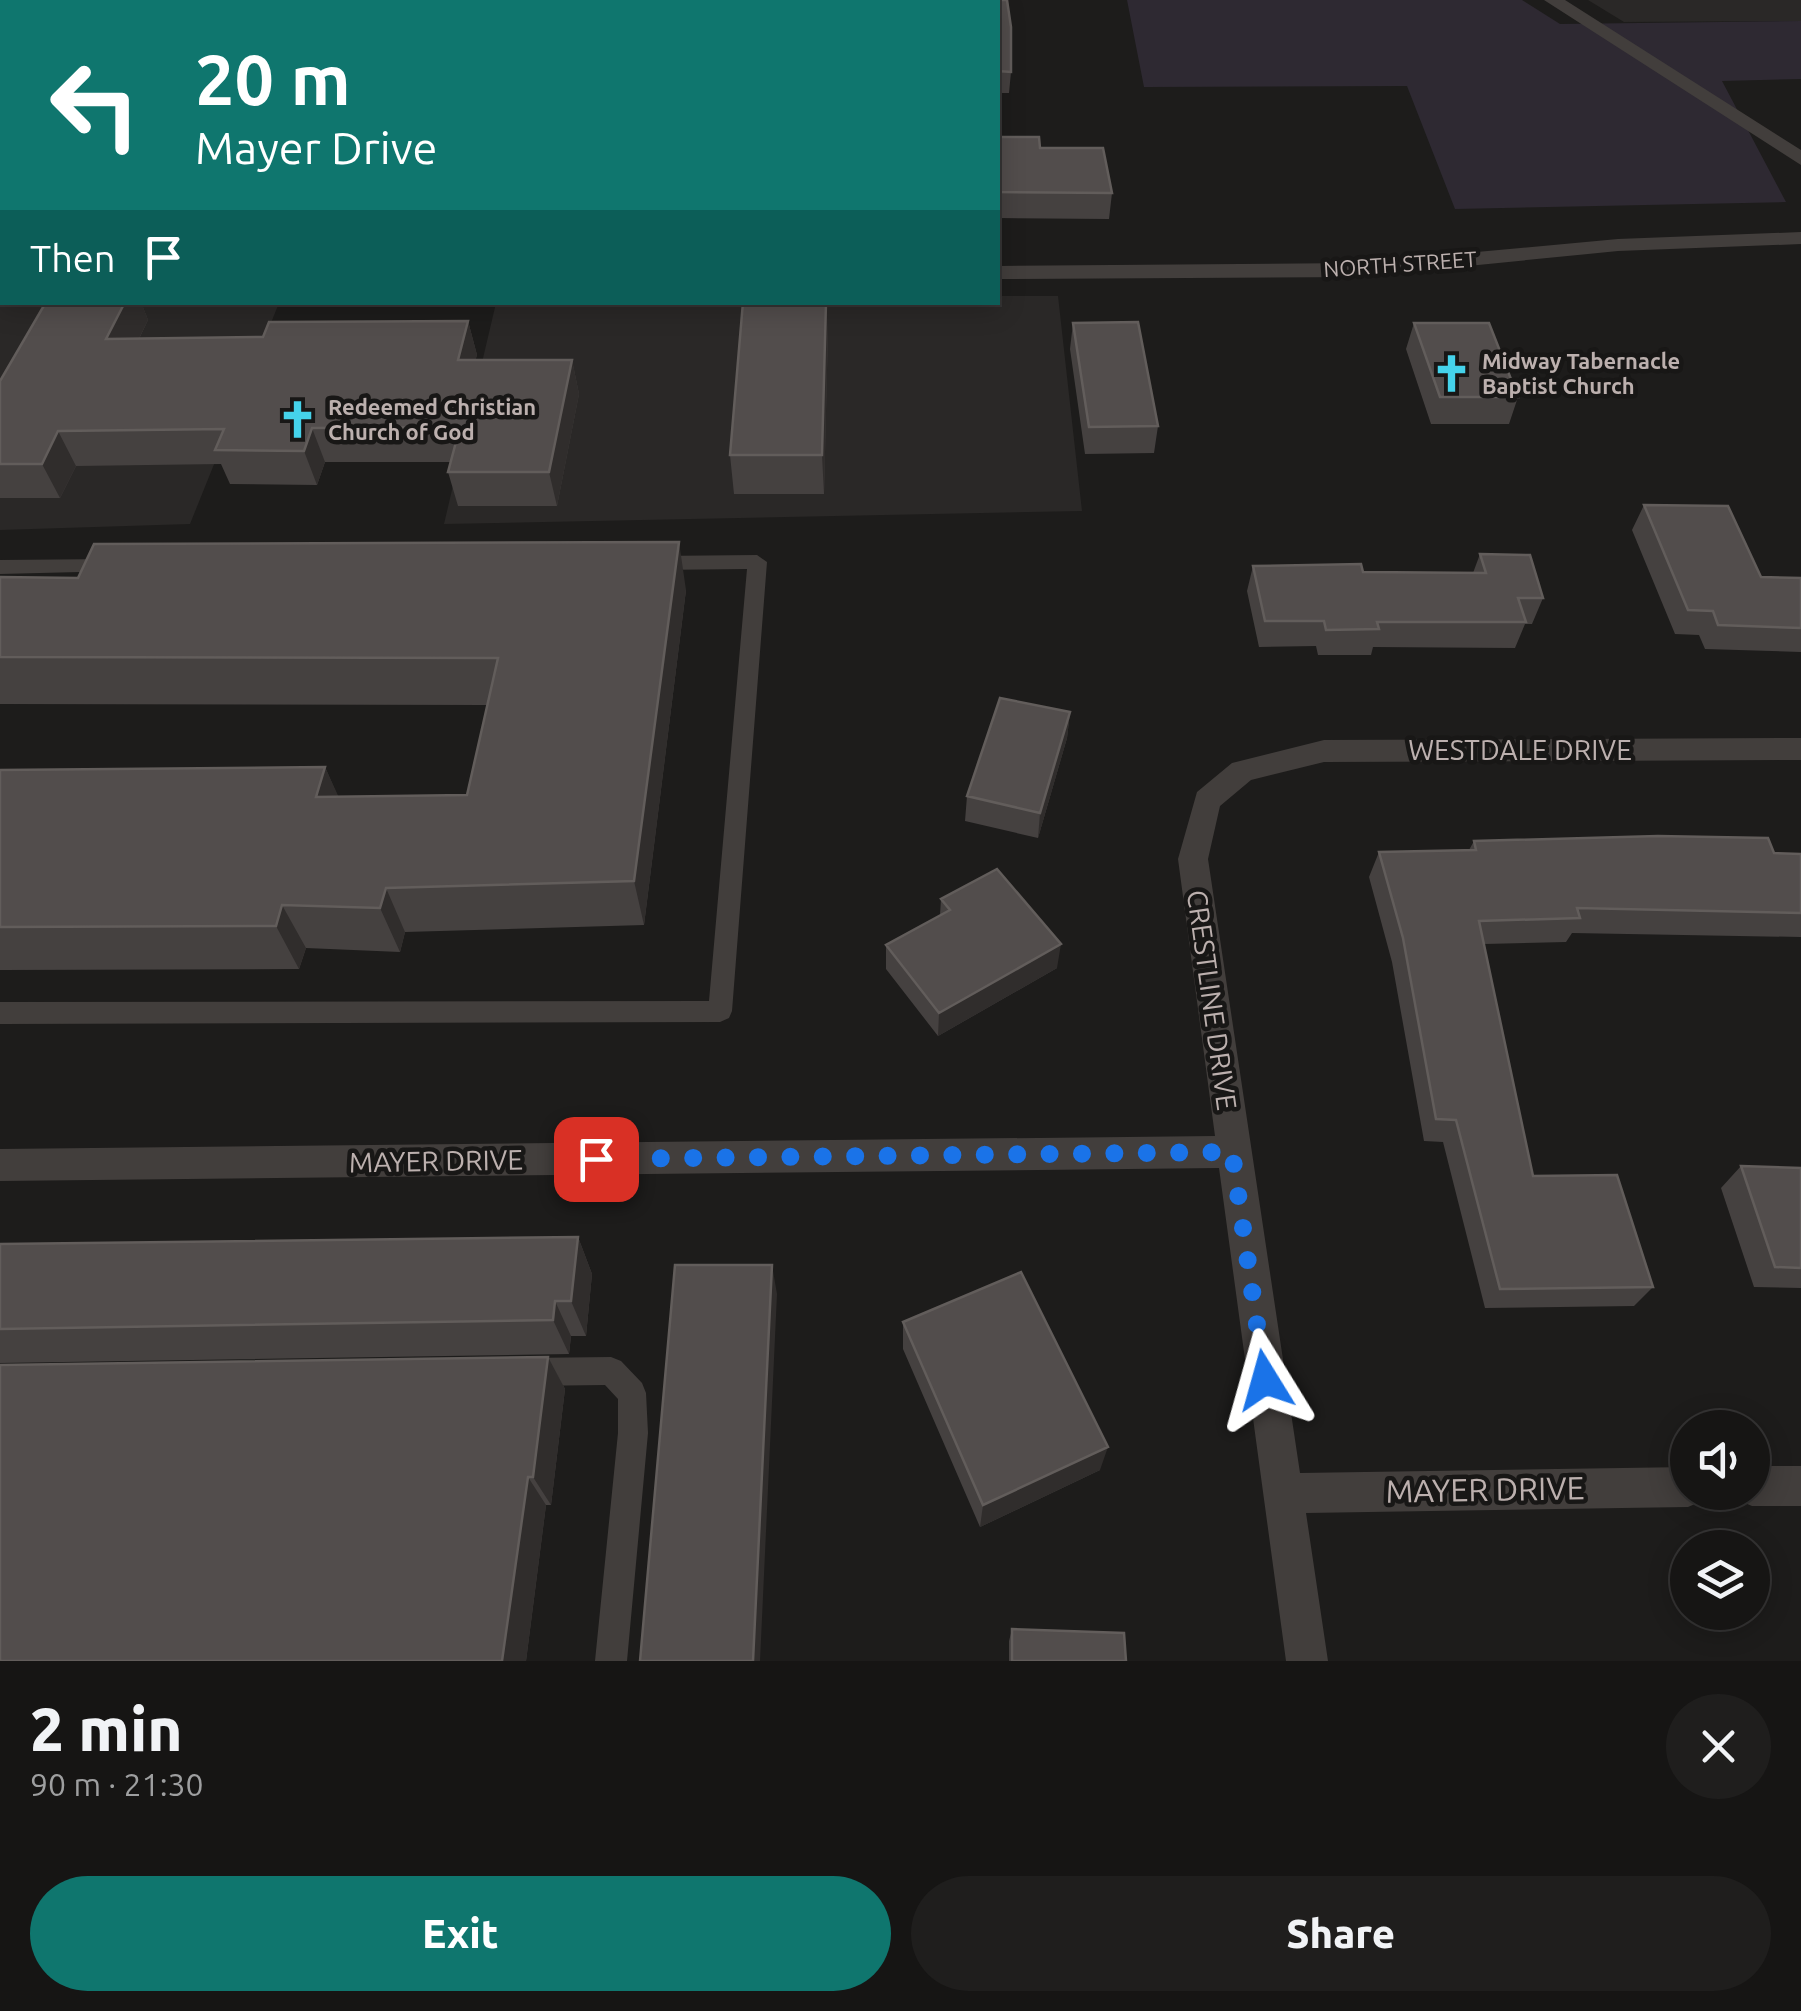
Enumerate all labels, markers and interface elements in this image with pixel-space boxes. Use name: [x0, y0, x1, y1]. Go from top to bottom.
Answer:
icon: left: [30, 40, 160, 170]
text: 20 m: [195, 40, 351, 118]
text: Mayer Drive: [195, 122, 437, 173]
icon: arrive: [136, 230, 191, 285]
text: Then: [30, 237, 116, 279]
street label: NORTH STREET: [1323, 246, 1477, 281]
place label: Midway Tabernacle Baptist Church: [1482, 348, 1680, 398]
church icon: Midway Tabernacle Baptist Church: [1431, 353, 1473, 395]
place label: Redeemed Christian Church of God: [328, 394, 536, 444]
church icon: Redeemed Christian Church of God: [277, 399, 319, 441]
street label: WESTDALE DRIVE: [1408, 734, 1632, 765]
street label: CRESTLINE DRIVE: [1182, 888, 1243, 1112]
pin: [554, 1117, 639, 1202]
icon: arrive: [569, 1132, 624, 1187]
street label: MAYER DRIVE: [349, 1143, 523, 1178]
position arrow: [1213, 1328, 1317, 1432]
map controls: [1670, 1410, 1770, 1630]
button: sound: [1670, 1410, 1770, 1510]
street label: MAYER DRIVE: [1385, 1469, 1585, 1509]
button: layers: [1670, 1530, 1770, 1630]
button: close: [1666, 1694, 1771, 1799]
text: 2 min: [30, 1695, 183, 1762]
text: 90 m · 21:30: [30, 1766, 204, 1802]
button: Exit: [30, 1876, 891, 1991]
button: Share: [911, 1876, 1771, 1991]

